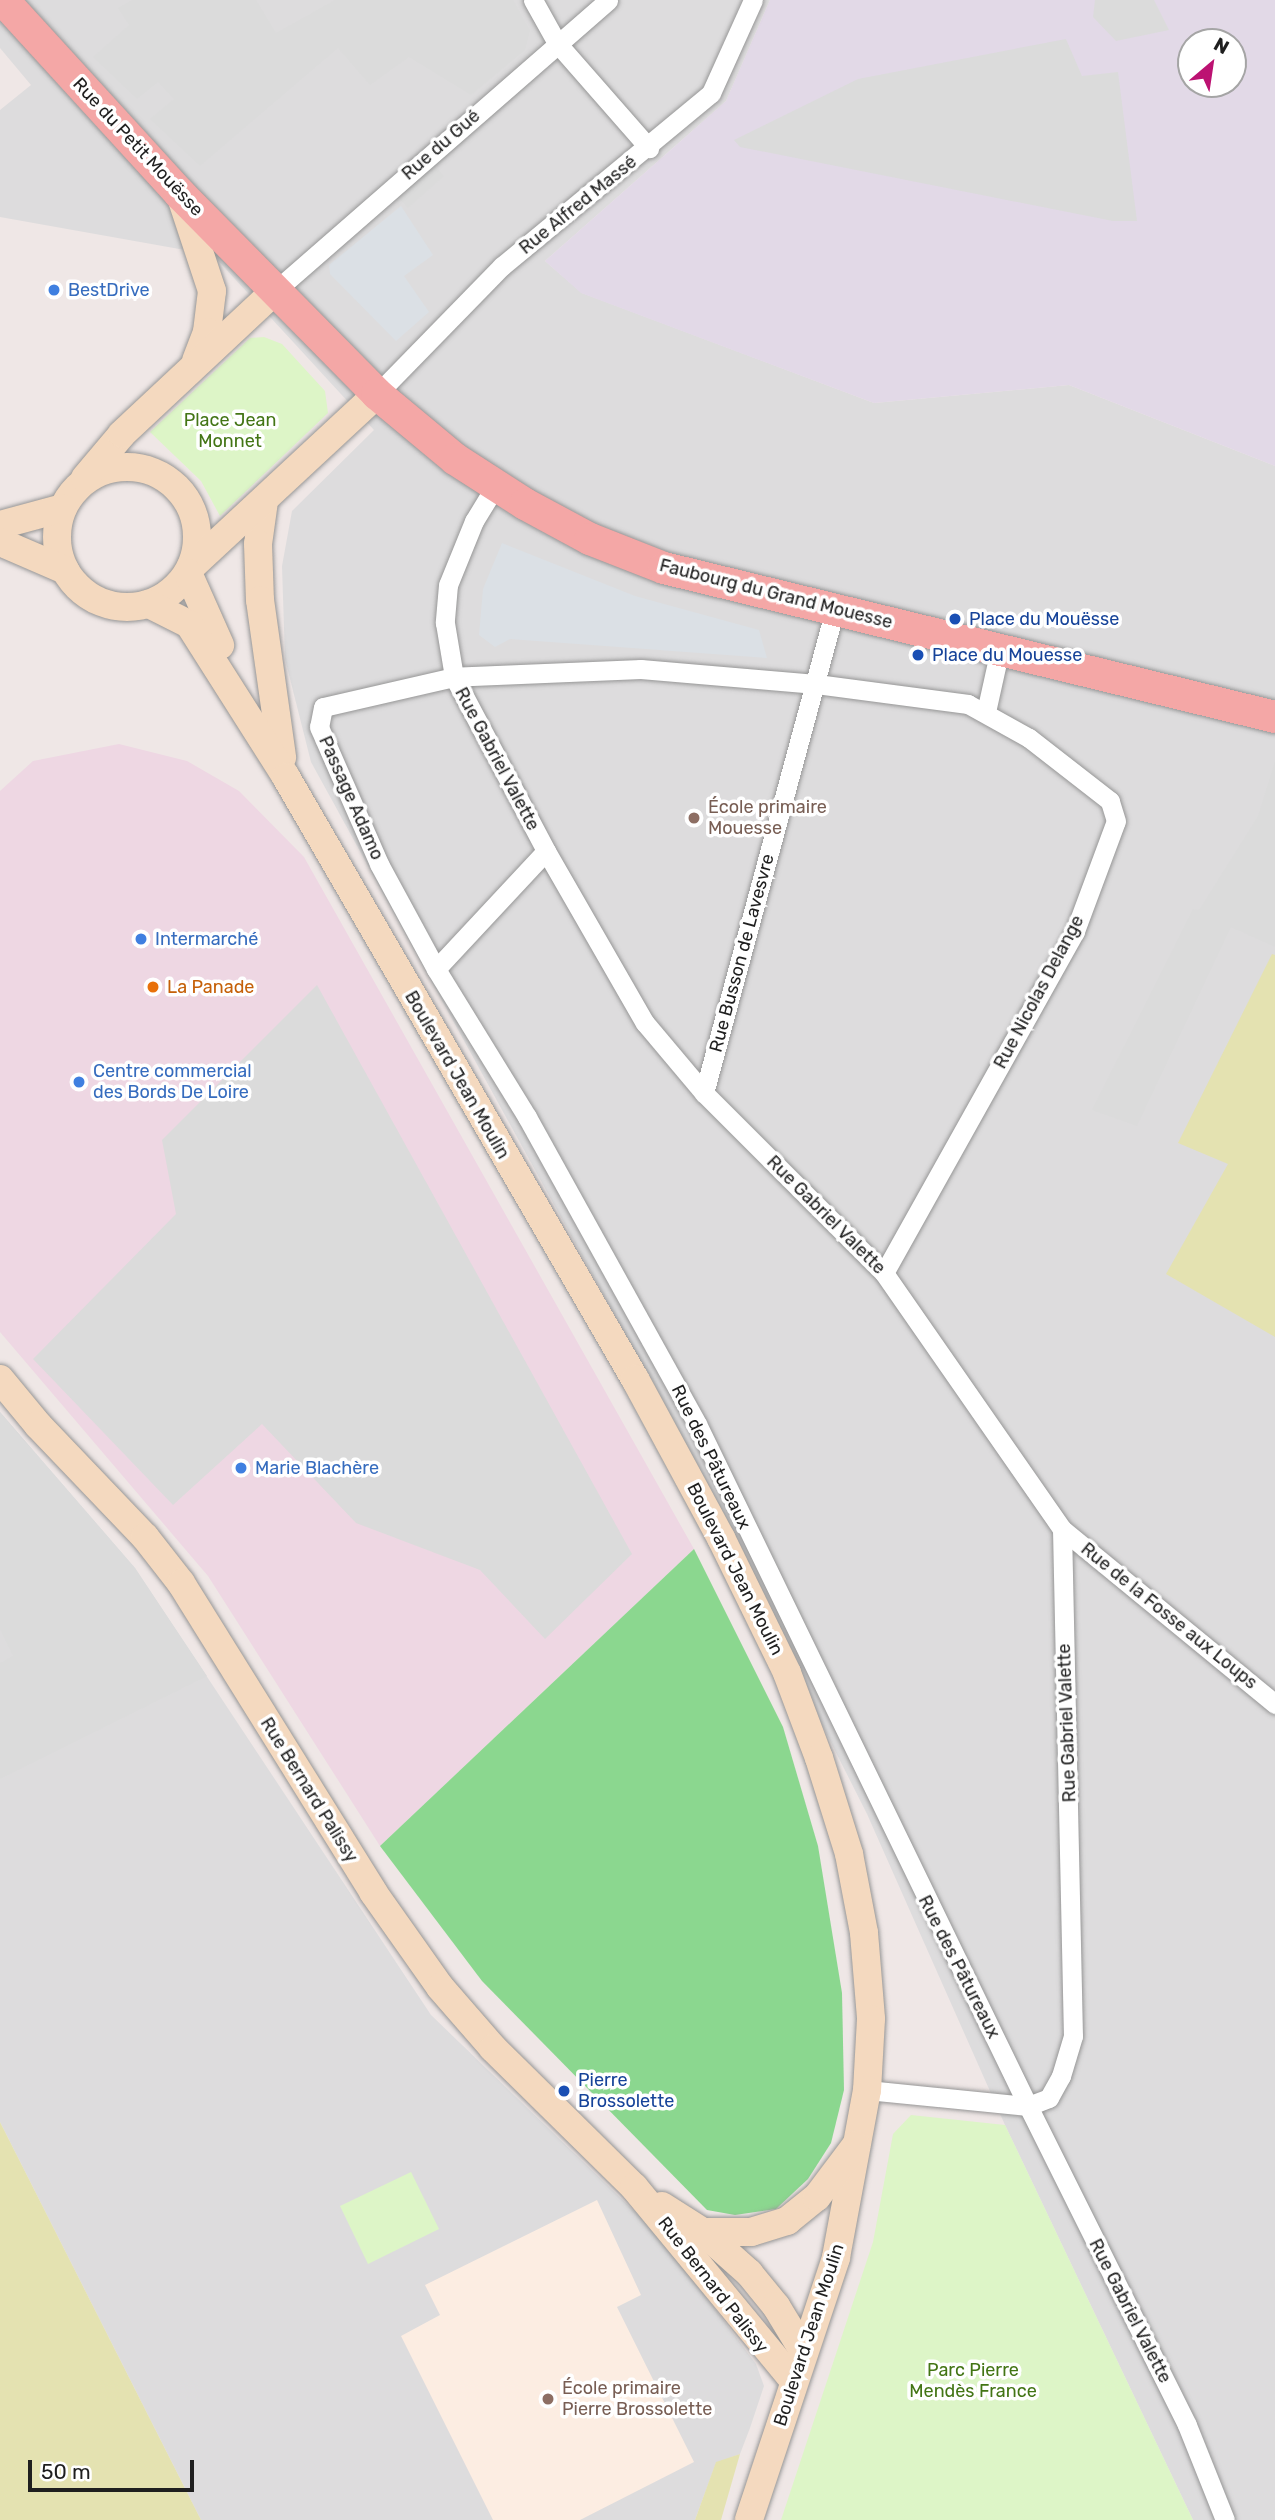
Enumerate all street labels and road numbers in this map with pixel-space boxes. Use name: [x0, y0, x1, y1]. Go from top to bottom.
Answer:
street label: Rue du Petit Mouësse: [68, 73, 208, 221]
street label: Rue du Gué: [398, 105, 484, 185]
street label: Rue Alfred Massé: [515, 151, 641, 259]
street label: Faubourg du Grand Mouesse: [657, 555, 895, 633]
street label: Rue Gabriel Valette: [450, 684, 544, 834]
street label: Passage Adamo: [314, 733, 388, 863]
street label: Rue Busson de Lavesvre: [705, 852, 779, 1054]
street label: Rue Nicolas Delange: [989, 912, 1089, 1072]
street label: Boulevard Jean Moulin: [400, 987, 514, 1163]
street label: Rue Gabriel Valette: [762, 1151, 890, 1279]
street label: Rue des Pâtureaux: [667, 1381, 755, 1533]
street label: Boulevard Jean Moulin: [682, 1479, 788, 1659]
street label: Rue de la Fosse aux Loups: [1077, 1538, 1261, 1694]
street label: Rue Gabriel Valette: [1053, 1643, 1081, 1803]
street label: Rue Bernard Palissy: [256, 1714, 362, 1866]
street label: Rue des Pâtureaux: [914, 1892, 1004, 2042]
street label: Rue Bernard Palissy: [653, 2213, 773, 2357]
street label: Rue Gabriel Valette: [1084, 2235, 1176, 2387]
street label: Boulevard Jean Moulin: [769, 2241, 849, 2429]

